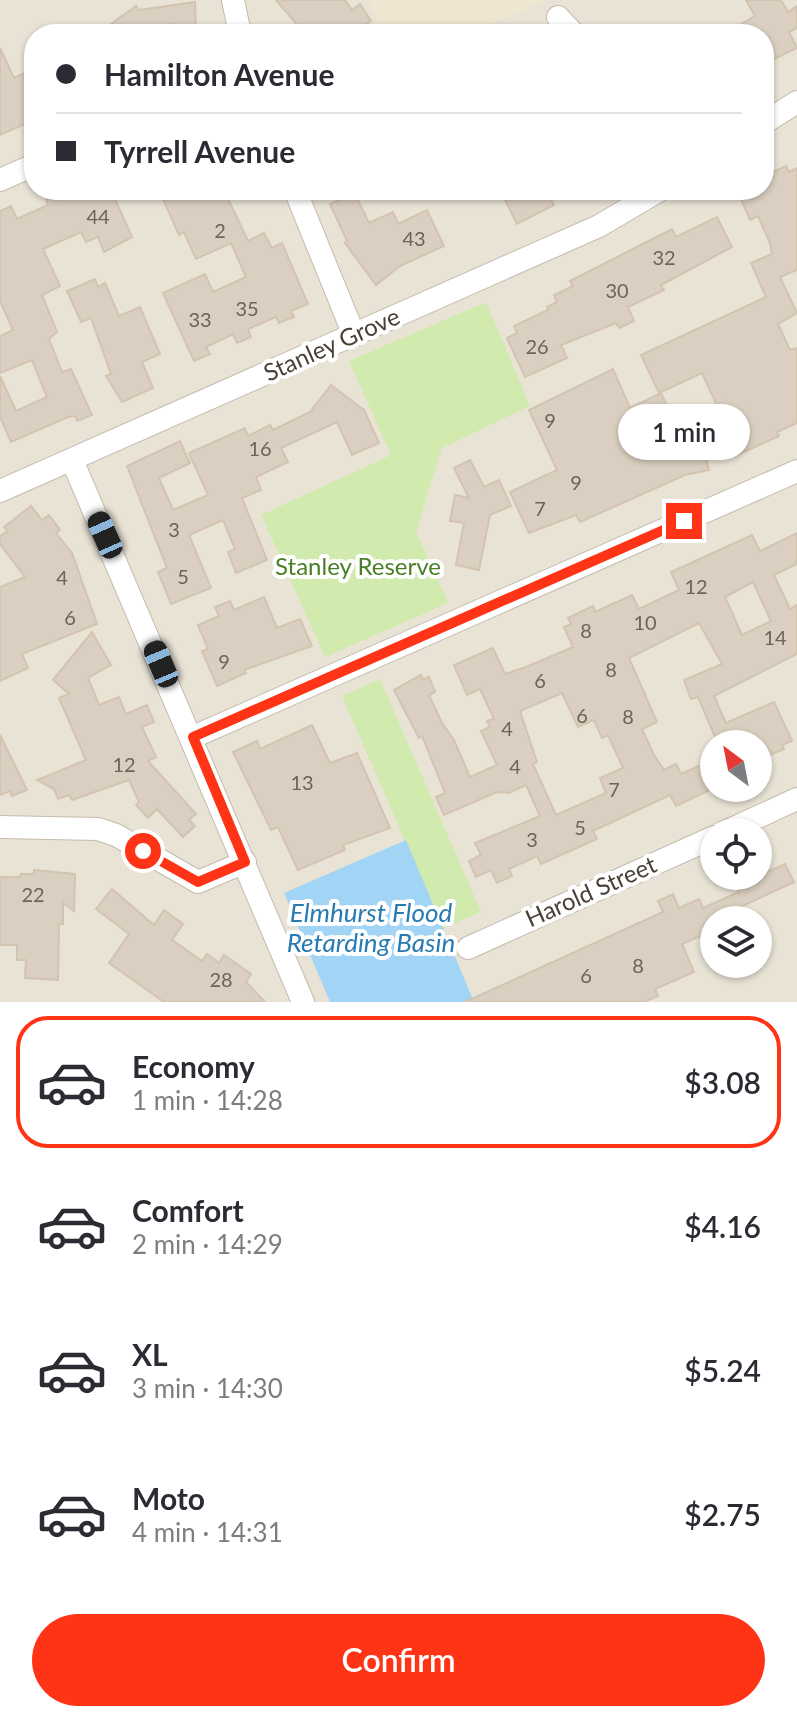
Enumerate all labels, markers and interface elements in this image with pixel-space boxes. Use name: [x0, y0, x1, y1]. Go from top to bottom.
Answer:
text: Hamilton Avenue: [104, 56, 334, 92]
text: Tyrrell Avenue: [104, 133, 295, 169]
house number: 44: [86, 204, 110, 228]
house number: 2: [214, 218, 226, 242]
house number: 43: [402, 226, 426, 250]
house number: 32: [652, 245, 676, 269]
house number: 30: [605, 278, 629, 302]
house number: 35: [235, 296, 259, 320]
street label: Stanley Grove: [259, 301, 404, 387]
house number: 33: [188, 307, 212, 331]
house number: 26: [525, 334, 549, 358]
callout: 1 min: [618, 405, 750, 461]
house number: 9: [544, 408, 556, 432]
text: 1 min: [652, 416, 716, 448]
house number: 16: [248, 436, 272, 460]
house number: 9: [570, 470, 582, 494]
house number: 7: [534, 496, 546, 520]
route end: [666, 503, 702, 539]
car: [84, 508, 126, 562]
house number: 3: [168, 517, 180, 541]
park label: Stanley Reserve: [275, 551, 441, 580]
house number: 5: [177, 564, 189, 588]
house number: 4: [56, 565, 68, 589]
house number: 12: [684, 574, 708, 598]
house number: 6: [64, 605, 76, 629]
house number: 10: [633, 610, 657, 634]
house number: 8: [580, 618, 592, 642]
house number: 14: [763, 625, 787, 649]
car: [141, 637, 181, 691]
house number: 9: [218, 649, 230, 673]
house number: 8: [605, 657, 617, 681]
house number: 6: [534, 668, 546, 692]
house number: 6: [576, 703, 588, 727]
house number: 8: [622, 704, 634, 728]
house number: 4: [501, 716, 513, 740]
north arrow: [700, 730, 772, 802]
map controls: [700, 730, 772, 978]
house number: 12: [112, 752, 136, 776]
house number: 4: [509, 754, 521, 778]
house number: 13: [290, 770, 314, 794]
house number: 7: [608, 777, 620, 801]
house number: 5: [574, 815, 586, 839]
button: locate: [700, 818, 772, 890]
house number: 3: [526, 827, 538, 851]
route start: [125, 833, 161, 869]
street label: Harold Street: [520, 849, 661, 932]
house number: 22: [21, 882, 45, 906]
water label: Elmhurst Flood Retarding Basin: [287, 896, 455, 958]
button: layers: [700, 906, 772, 978]
house number: 8: [632, 953, 644, 977]
house number: 6: [580, 963, 592, 987]
house number: 28: [209, 967, 233, 991]
icon: car: [36, 1046, 108, 1118]
text: Economy: [132, 1048, 255, 1084]
text: $3.08: [684, 1064, 761, 1100]
text: 1 min · 14:28: [132, 1084, 283, 1116]
icon: car: [36, 1190, 108, 1262]
text: Comfort: [132, 1192, 244, 1228]
text: $4.16: [684, 1208, 761, 1244]
text: 2 min · 14:29: [132, 1228, 283, 1260]
icon: car: [36, 1334, 108, 1406]
text: XL: [132, 1336, 168, 1372]
text: $5.24: [684, 1352, 761, 1388]
text: 3 min · 14:30: [132, 1372, 283, 1404]
icon: car: [36, 1478, 108, 1550]
text: Moto: [132, 1480, 205, 1516]
text: $2.75: [684, 1496, 761, 1532]
text: 4 min · 14:31: [132, 1516, 283, 1548]
button: Confirm: [32, 1614, 765, 1706]

